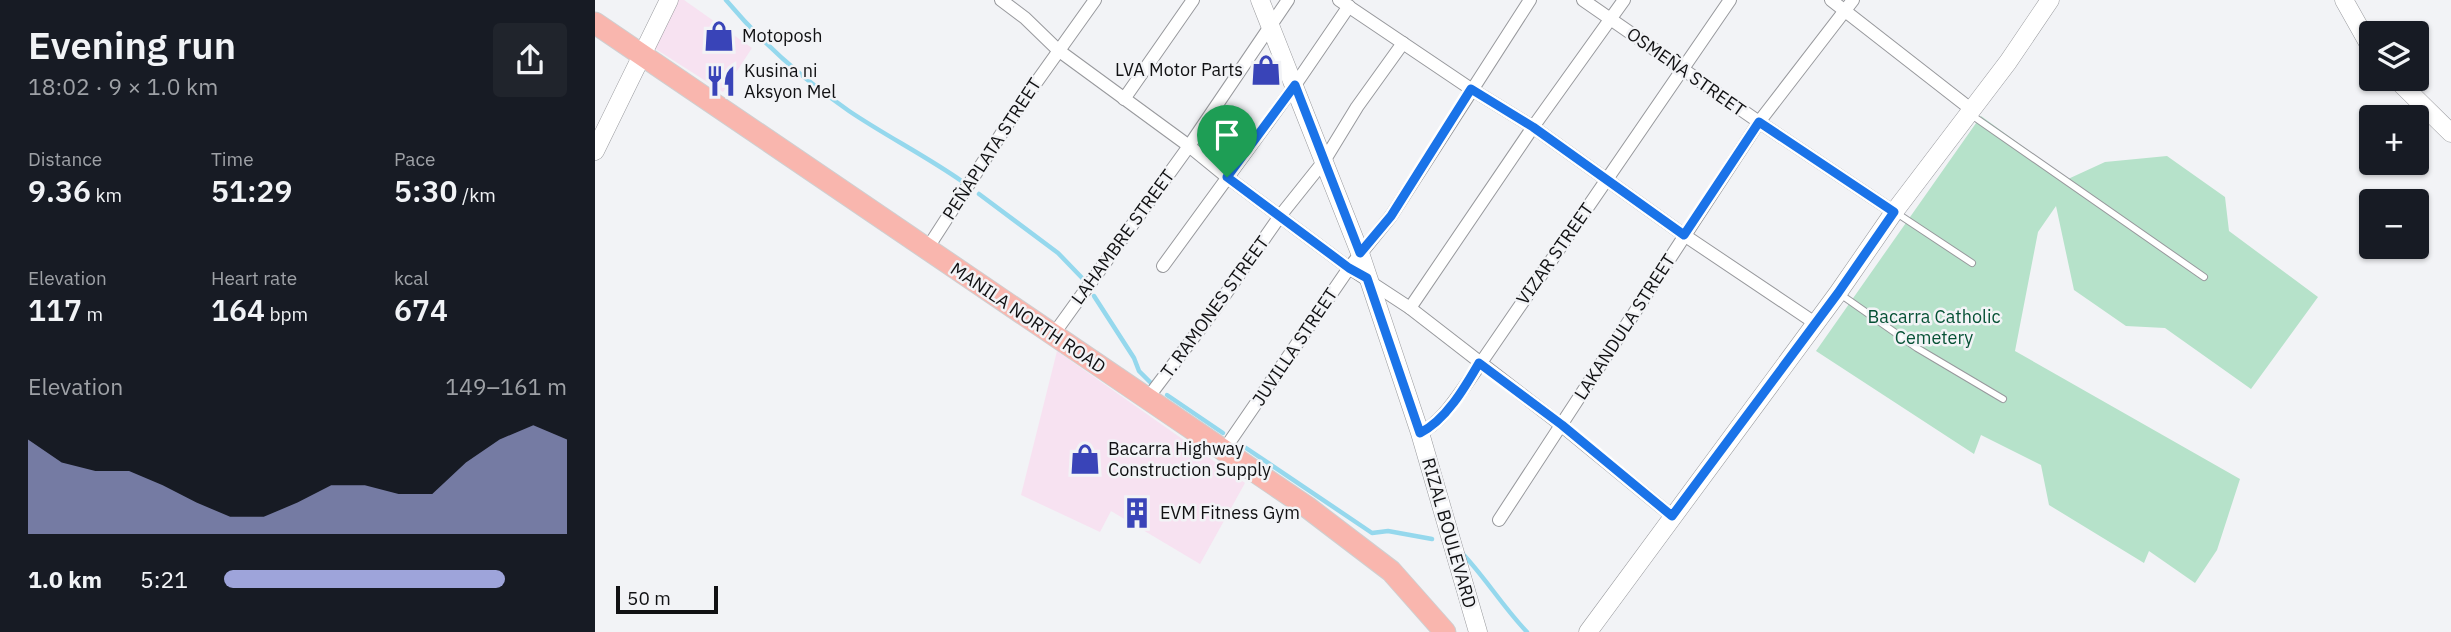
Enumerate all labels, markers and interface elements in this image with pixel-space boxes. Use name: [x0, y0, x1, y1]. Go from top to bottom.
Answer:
shop icon: Motoposh: [702, 19, 736, 53]
text: Evening run: [28, 20, 236, 69]
map controls: [2359, 21, 2429, 259]
button: layers: [2359, 21, 2429, 91]
street label: OSMEÑA STREET: [1622, 22, 1750, 121]
button: share: [493, 23, 567, 97]
place label: Motoposh: [742, 24, 823, 47]
shop icon: LVA Motor Parts: [1249, 53, 1283, 87]
place label: LVA Motor Parts: [1115, 58, 1243, 81]
place label: Kusina ni Aksyon Mel: [744, 59, 836, 103]
restaurant icon: Kusina ni Aksyon Mel: [704, 64, 738, 98]
text: 18:02 · 9 × 1.0 km: [28, 71, 218, 101]
street label: PEÑAPLATA STREET: [937, 73, 1046, 224]
pin: [1197, 105, 1257, 177]
button: +: [2359, 105, 2429, 175]
icon: arrive: [1208, 116, 1246, 154]
text: Distance: [28, 147, 102, 171]
text: Time: [211, 147, 254, 171]
text: Pace: [394, 147, 435, 171]
street label: LAHAMBRE STREET: [1066, 165, 1179, 309]
text: 9.36: [28, 171, 91, 210]
text: 51:29: [211, 171, 293, 210]
text: 5:30: [394, 171, 458, 210]
text: km: [91, 183, 122, 207]
text: /km: [458, 183, 496, 207]
button: −: [2359, 189, 2429, 259]
street label: VIZAR STREET: [1511, 198, 1598, 309]
street label: T. RAMONES STREET: [1155, 231, 1274, 382]
street label: LAKANDULA STREET: [1569, 249, 1680, 404]
street label: MANILA NORTH ROAD: [946, 257, 1110, 378]
text: Elevation: [28, 266, 107, 290]
text: Heart rate: [211, 266, 297, 290]
text: kcal: [394, 266, 429, 290]
street label: JUVILLA STREET: [1247, 283, 1342, 410]
text: 117: [28, 290, 82, 329]
text: 164: [211, 290, 265, 329]
text: 674: [394, 290, 448, 329]
text: m: [82, 302, 103, 326]
text: bpm: [265, 302, 308, 326]
park label: Bacarra Catholic Cemetery: [1868, 305, 2000, 349]
text: Elevation: [28, 371, 123, 401]
text: 149–161 m: [445, 371, 567, 401]
place label: Bacarra Highway Construction Supply: [1108, 437, 1271, 481]
shop icon: Bacarra Highway Construction Supply: [1068, 442, 1102, 476]
street label: RIZAL BOULEVARD: [1417, 455, 1482, 611]
building icon: EVM Fitness Gym: [1120, 496, 1154, 530]
place label: EVM Fitness Gym: [1160, 501, 1300, 524]
text: 1.0 km: [28, 564, 102, 594]
text: 5:21: [140, 564, 188, 594]
scale bar: [616, 583, 717, 615]
text: 50 m: [627, 586, 671, 610]

